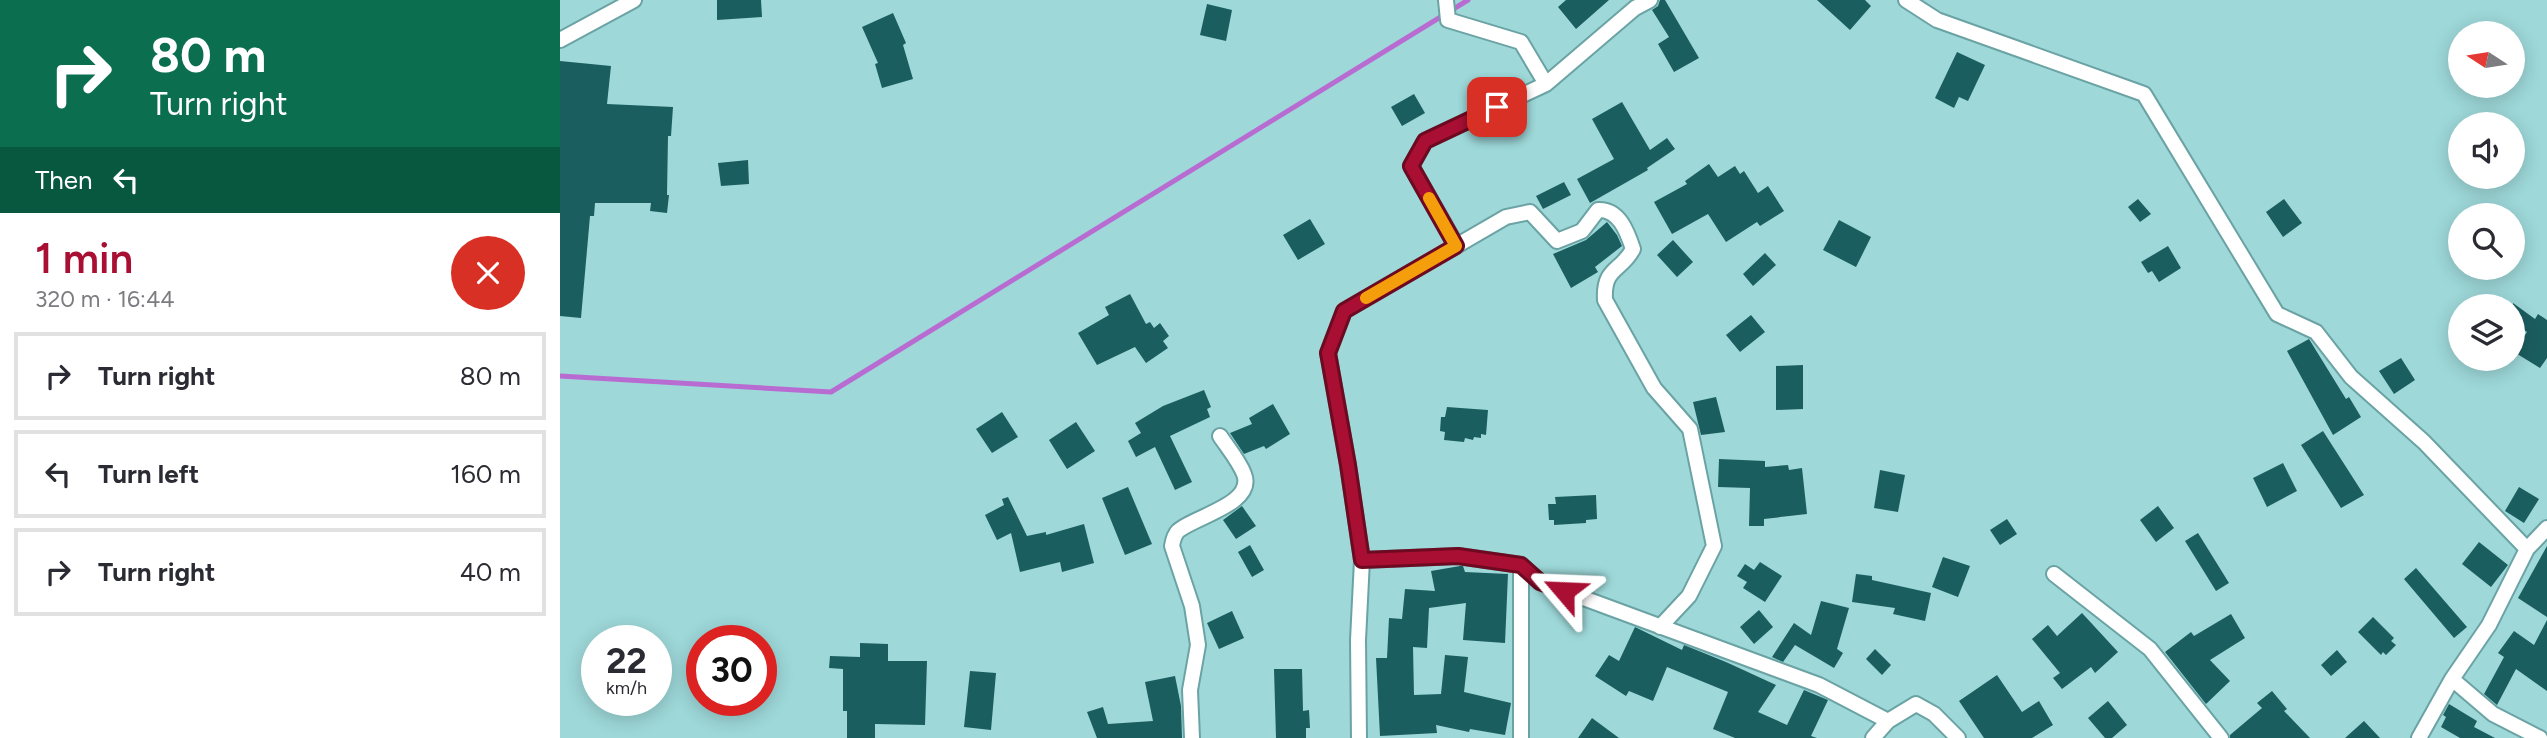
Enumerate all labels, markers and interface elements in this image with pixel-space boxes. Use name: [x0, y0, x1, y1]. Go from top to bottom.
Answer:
north arrow: [2448, 21, 2525, 98]
map controls: [2448, 21, 2525, 371]
text: 80 m: [150, 25, 266, 84]
icon: right: [35, 28, 126, 119]
pin: [1467, 77, 1527, 137]
text: Turn right: [150, 85, 288, 123]
icon: arrive: [1478, 88, 1516, 126]
button: sound: [2448, 112, 2525, 189]
icon: left: [107, 161, 145, 199]
text: Then: [35, 164, 93, 196]
button: search: [2448, 203, 2525, 280]
text: 1 min: [35, 233, 133, 284]
button: close: [451, 236, 525, 310]
text: 320 m · 16:44: [35, 285, 174, 313]
button: layers: [2448, 294, 2525, 371]
icon: right: [39, 357, 77, 395]
text: Turn right: [98, 360, 215, 392]
text: 80 m: [460, 360, 521, 392]
icon: left: [39, 455, 77, 493]
text: Turn left: [98, 458, 199, 490]
text: 160 m: [450, 458, 521, 490]
icon: right: [39, 553, 77, 591]
position arrow: [1527, 554, 1601, 628]
text: Turn right: [98, 556, 215, 588]
text: 40 m: [460, 556, 521, 588]
speed limit sign: 30: [686, 625, 777, 716]
text: 22: [606, 640, 647, 682]
text: km/h: [606, 677, 647, 699]

